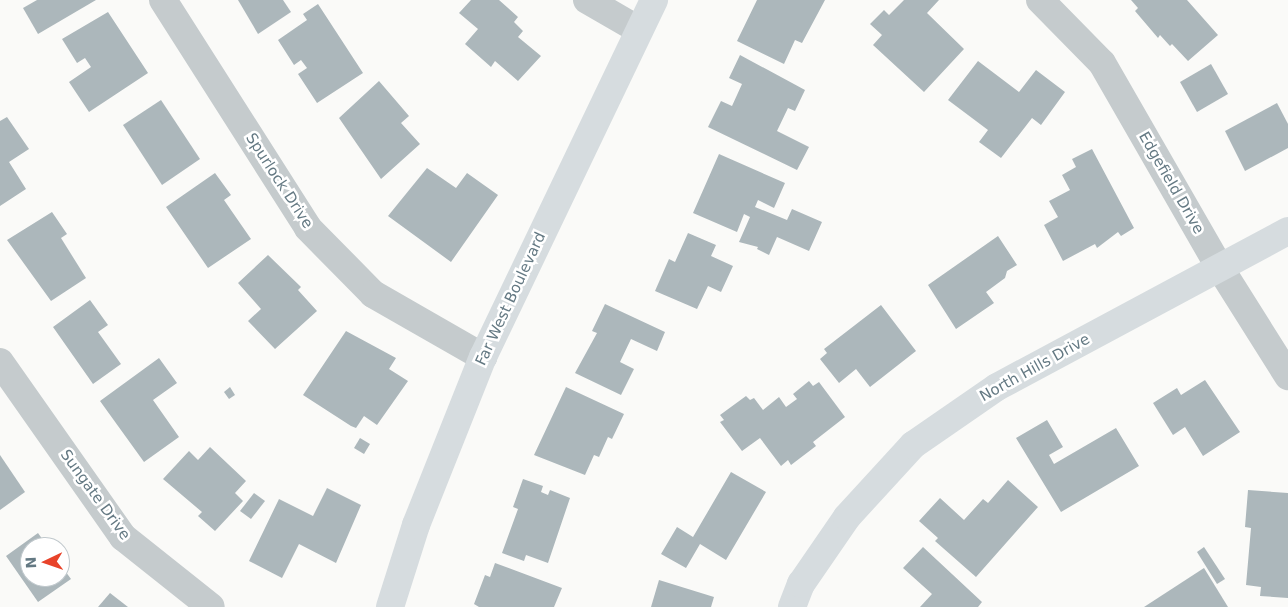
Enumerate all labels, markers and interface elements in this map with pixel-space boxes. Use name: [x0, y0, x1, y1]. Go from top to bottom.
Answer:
street label: Edgefield Drive: [1134, 129, 1208, 237]
street label: Spurlock Drive: [242, 130, 316, 232]
street label: Far West Boulevard: [472, 230, 550, 368]
street label: North Hills Drive: [977, 330, 1093, 406]
street label: Sungate Drive: [56, 446, 134, 544]
north arrow: [20, 537, 70, 587]
text: N: [23, 556, 39, 569]

